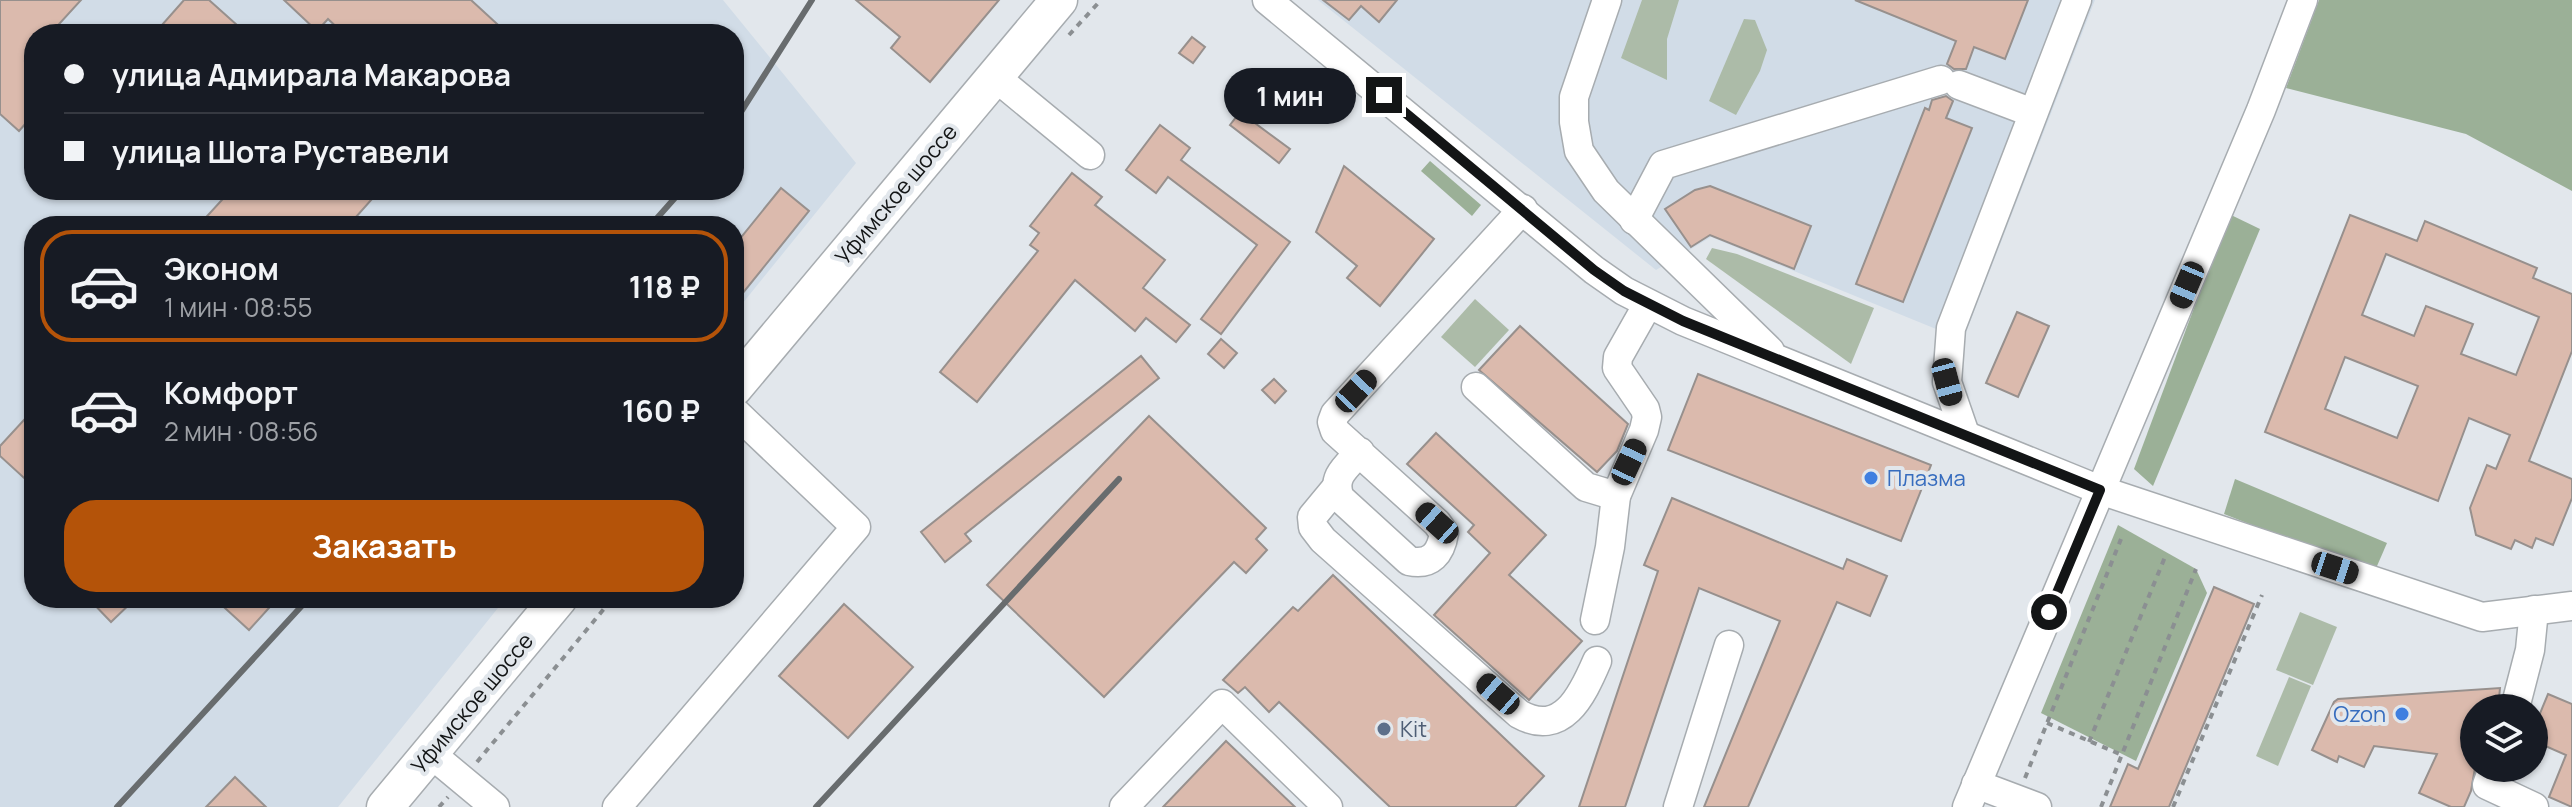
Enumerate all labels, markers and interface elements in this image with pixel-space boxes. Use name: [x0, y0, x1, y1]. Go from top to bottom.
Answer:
text: улица Адмирала Макарова: [112, 54, 511, 95]
callout: 1 мин: [1224, 67, 1356, 123]
route end: [1366, 77, 1402, 113]
text: 1 мин: [1256, 78, 1324, 114]
street label: Уфимское шоссе: [828, 117, 964, 271]
text: улица Шота Руставели: [112, 131, 449, 172]
text: Эконом: [164, 248, 279, 289]
icon: car: [68, 250, 140, 322]
car: [2167, 258, 2207, 312]
text: 118 ₽: [629, 266, 700, 307]
text: 1 мин · 08:55: [164, 289, 313, 325]
car: [1929, 356, 1965, 408]
car: [1331, 365, 1381, 417]
text: Комфорт: [164, 372, 298, 413]
icon: car: [68, 374, 140, 446]
text: 160 ₽: [622, 390, 700, 431]
text: 2 мин · 08:56: [164, 413, 318, 449]
car: [1608, 435, 1650, 489]
place label: Плазма: [1887, 463, 1966, 493]
marker: Плазма: [1862, 469, 1880, 487]
car: [1411, 498, 1463, 548]
button: Заказать: [64, 500, 704, 592]
car: [2308, 549, 2362, 587]
route start: [2031, 594, 2067, 630]
street label: Уфимское шоссе: [404, 626, 540, 780]
car: [1472, 669, 1524, 719]
map controls: [2460, 694, 2548, 782]
button: layers: [2460, 694, 2548, 782]
place label: Ozon: [2333, 699, 2386, 729]
marker: Ozon: [2393, 705, 2411, 723]
place label: Kit: [1400, 714, 1427, 744]
marker: Kit: [1375, 720, 1393, 738]

